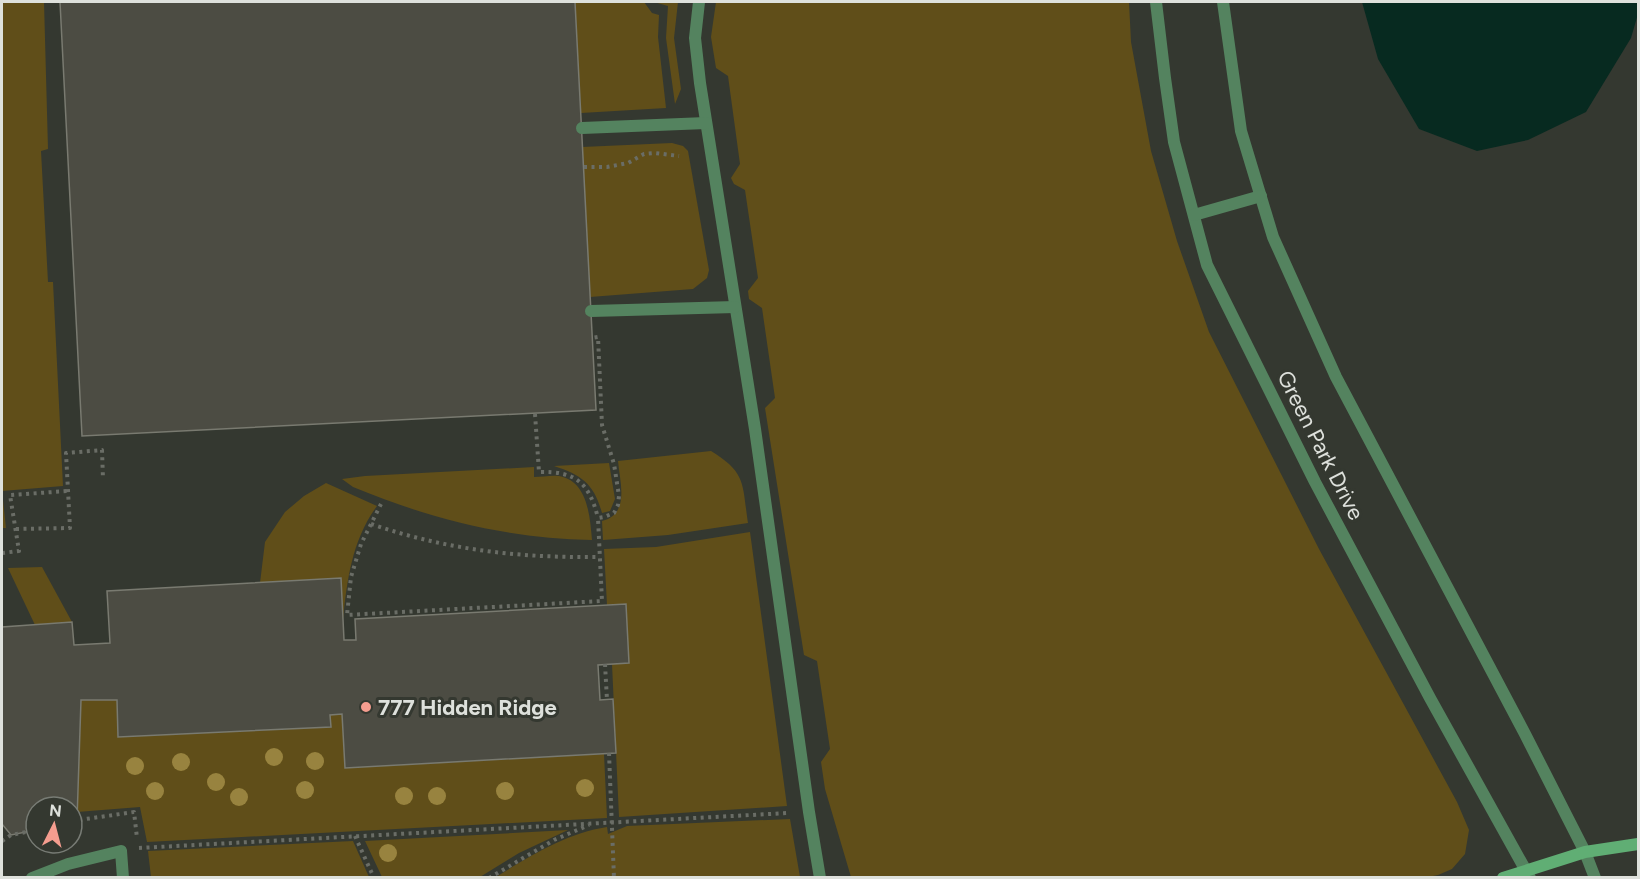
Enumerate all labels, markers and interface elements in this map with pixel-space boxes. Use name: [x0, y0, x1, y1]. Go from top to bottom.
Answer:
street label: Green Park Drive: [1271, 366, 1370, 524]
place label: 777 Hidden Ridge: [378, 694, 557, 721]
marker: 777 Hidden Ridge: [359, 700, 373, 714]
north arrow: [24, 795, 84, 855]
text: N: [48, 800, 63, 821]

